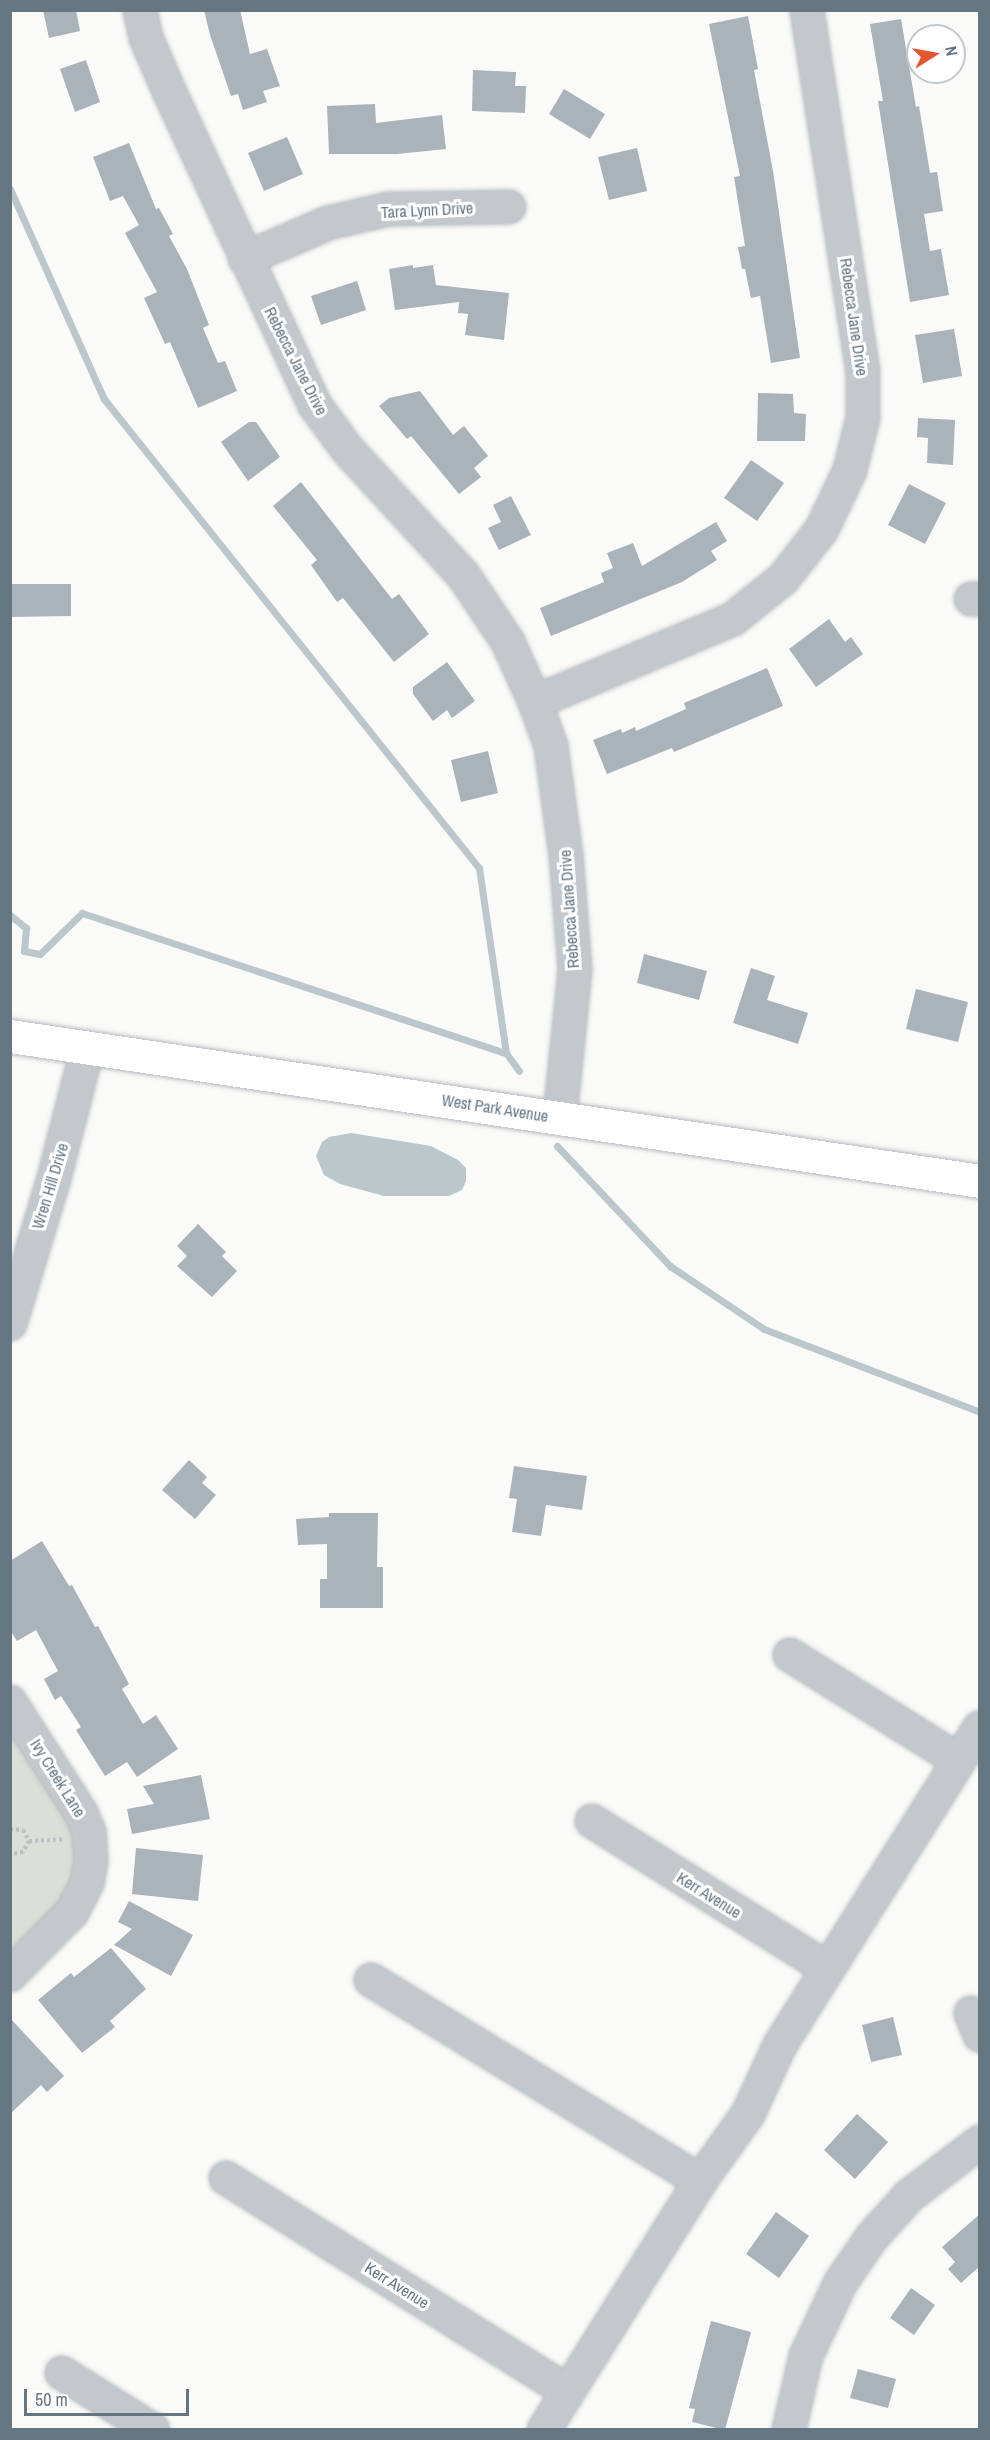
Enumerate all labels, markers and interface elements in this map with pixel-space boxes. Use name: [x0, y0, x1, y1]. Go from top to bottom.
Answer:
north arrow: [906, 24, 966, 84]
text: N: [940, 44, 963, 58]
street label: Tara Lynn Drive: [380, 198, 474, 222]
street label: Rebecca Jane Drive: [836, 257, 872, 377]
street label: Rebecca Jane Drive: [260, 304, 332, 418]
street label: Rebecca Jane Drive: [555, 849, 583, 969]
street label: West Park Avenue: [440, 1090, 550, 1126]
street label: Wren Hill Drive: [28, 1141, 72, 1231]
street label: Ivy Creek Lane: [26, 1735, 90, 1821]
street label: Kerr Avenue: [673, 1868, 745, 1922]
street label: Kerr Avenue: [361, 2258, 433, 2312]
scale bar: [27, 2377, 192, 2415]
text: 50 m: [35, 2387, 68, 2412]

